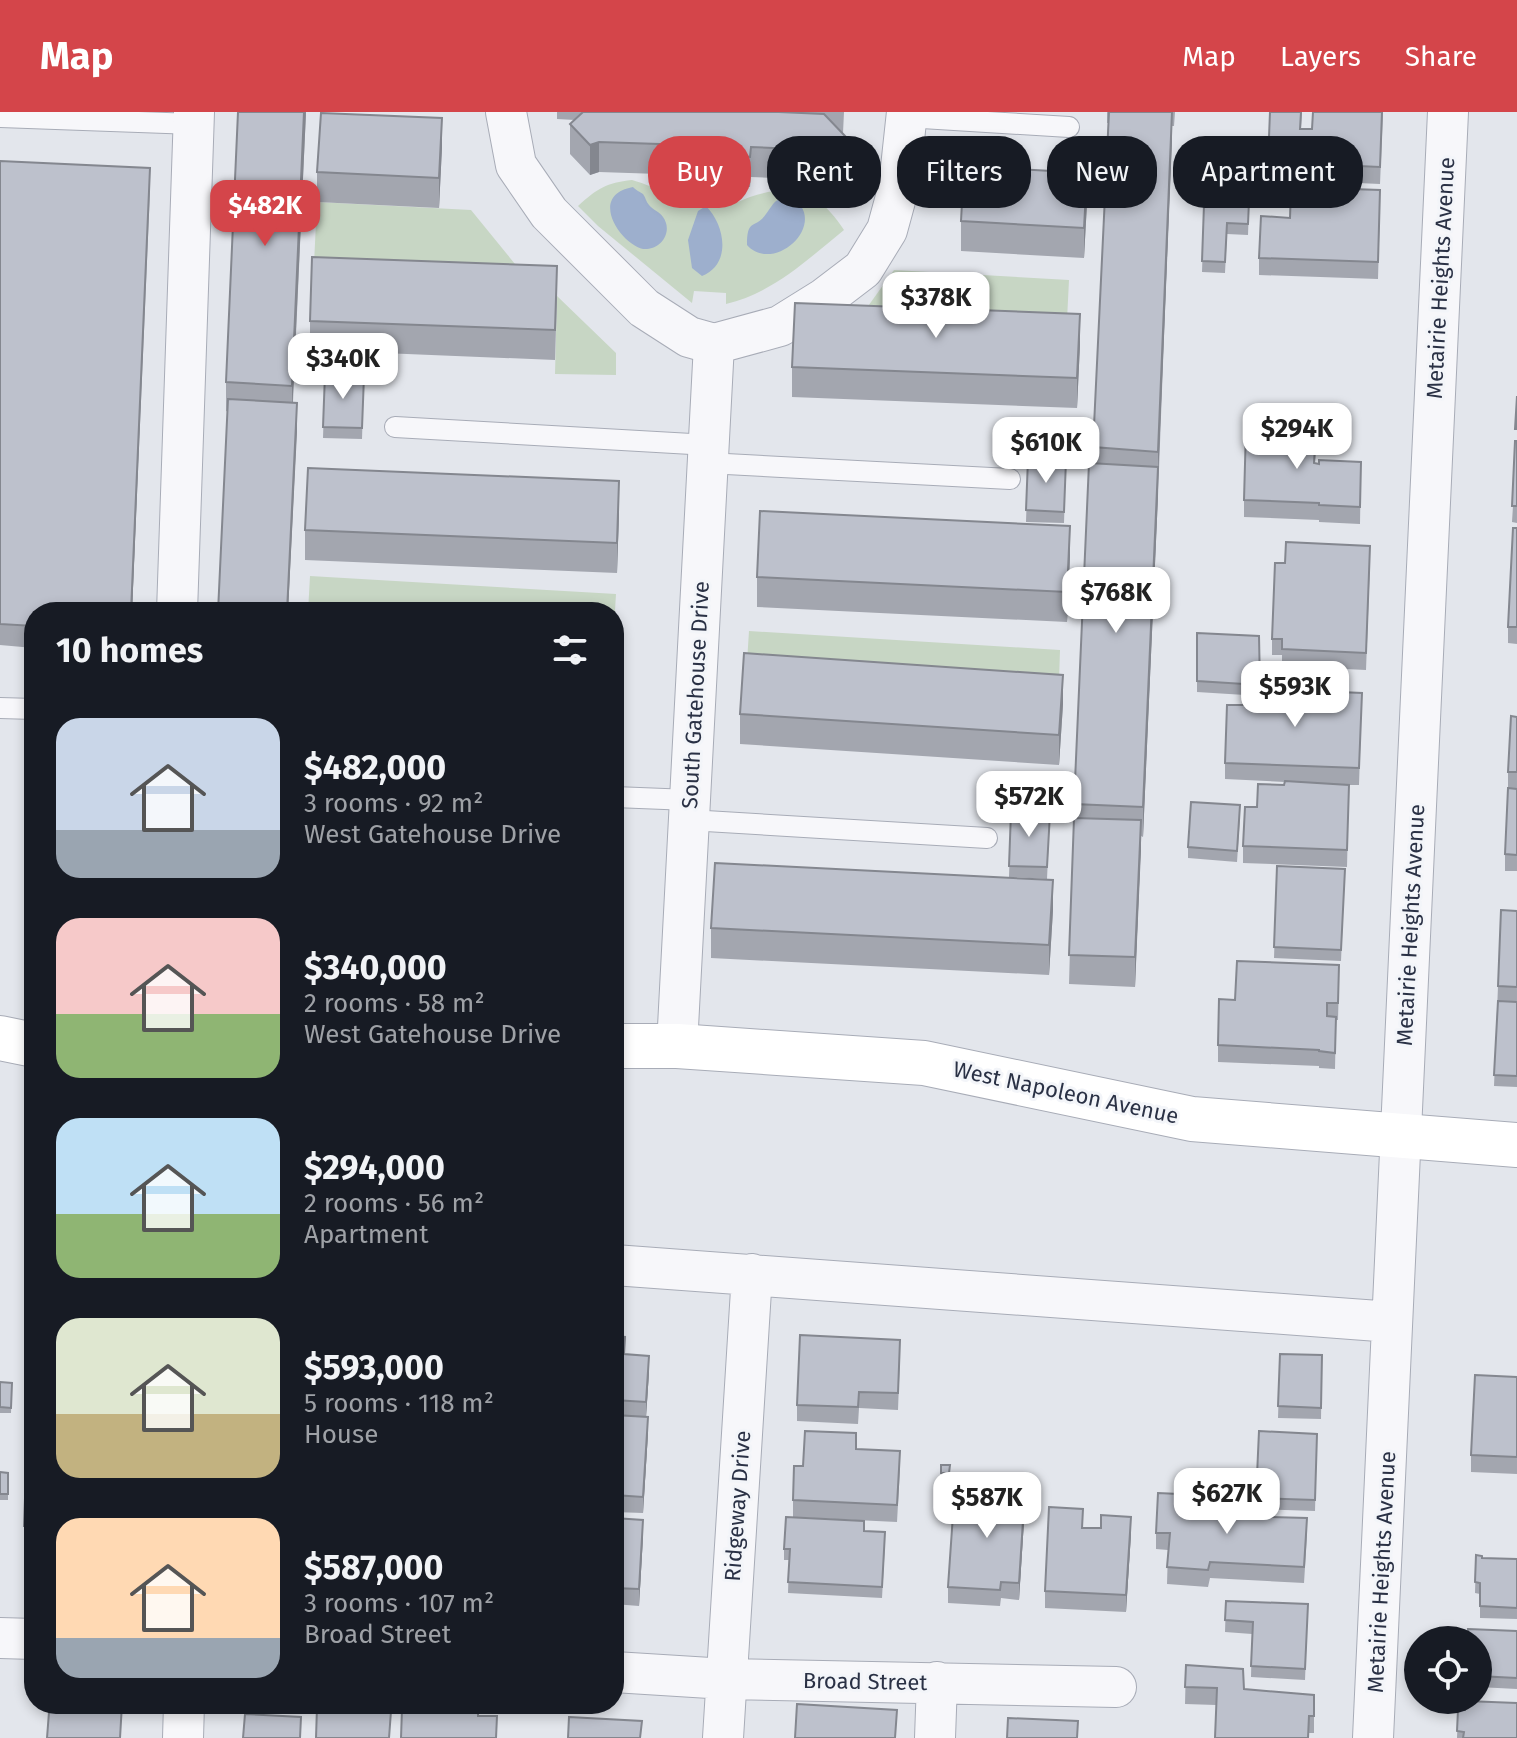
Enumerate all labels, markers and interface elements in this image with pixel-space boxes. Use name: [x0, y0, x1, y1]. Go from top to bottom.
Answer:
text: Map: [40, 33, 113, 79]
text: Map: [1182, 40, 1236, 73]
text: Layers: [1280, 40, 1361, 73]
text: Share: [1405, 40, 1477, 73]
chip: Buy: [648, 136, 751, 208]
chip: Rent: [767, 136, 881, 208]
chip: Filters: [897, 136, 1031, 208]
chip: New: [1047, 136, 1157, 208]
chip: Apartment: [1173, 136, 1363, 208]
street label: Metairie Heights Avenue: [1421, 156, 1460, 400]
pin: $482K: [209, 180, 321, 248]
text: $482K: [228, 190, 302, 221]
pin: $378K: [880, 272, 992, 340]
text: $378K: [901, 282, 971, 313]
pin: $340K: [287, 333, 399, 401]
text: $340K: [306, 343, 380, 374]
pin: $294K: [1241, 403, 1353, 471]
text: $294K: [1261, 413, 1333, 444]
pin: $610K: [990, 417, 1102, 485]
text: $610K: [1010, 427, 1082, 458]
pin: $768K: [1060, 567, 1172, 635]
text: $768K: [1080, 577, 1152, 608]
street label: South Gatehouse Drive: [676, 580, 715, 810]
icon: filters: [548, 628, 592, 672]
text: 10 homes: [56, 630, 203, 671]
pin: $593K: [1239, 661, 1351, 729]
text: $593K: [1259, 671, 1331, 702]
text: $482,000: [304, 747, 446, 788]
icon: home: [120, 750, 216, 846]
pin: $572K: [973, 771, 1085, 839]
text: $572K: [994, 781, 1064, 812]
text: 3 rooms · 92 m²: [304, 788, 483, 819]
street label: Metairie Heights Avenue: [1391, 803, 1430, 1047]
text: West Gatehouse Drive: [304, 819, 561, 850]
text: $340,000: [304, 947, 447, 988]
icon: home: [120, 950, 216, 1046]
text: 2 rooms · 58 m²: [304, 988, 485, 1019]
text: West Gatehouse Drive: [304, 1019, 561, 1050]
street label: West Napoleon Avenue: [951, 1055, 1181, 1130]
text: $294,000: [304, 1147, 445, 1188]
icon: home: [120, 1150, 216, 1246]
text: 2 rooms · 56 m²: [304, 1188, 484, 1219]
text: Apartment: [304, 1219, 429, 1250]
text: $593,000: [304, 1347, 444, 1388]
icon: home: [120, 1350, 216, 1446]
text: 5 rooms · 118 m²: [304, 1388, 494, 1419]
text: House: [304, 1419, 378, 1450]
street label: Ridgeway Drive: [719, 1430, 756, 1582]
street label: Metairie Heights Avenue: [1362, 1450, 1401, 1694]
pin: $627K: [1171, 1468, 1283, 1536]
pin: $587K: [931, 1472, 1043, 1540]
text: $627K: [1192, 1478, 1262, 1509]
text: $587K: [951, 1482, 1023, 1513]
text: $587,000: [304, 1547, 443, 1588]
icon: home: [120, 1550, 216, 1646]
text: 3 rooms · 107 m²: [304, 1588, 494, 1619]
text: Broad Street: [304, 1619, 451, 1650]
map controls: [1404, 1626, 1492, 1714]
button: locate: [1404, 1626, 1492, 1714]
street label: Broad Street: [803, 1667, 928, 1696]

